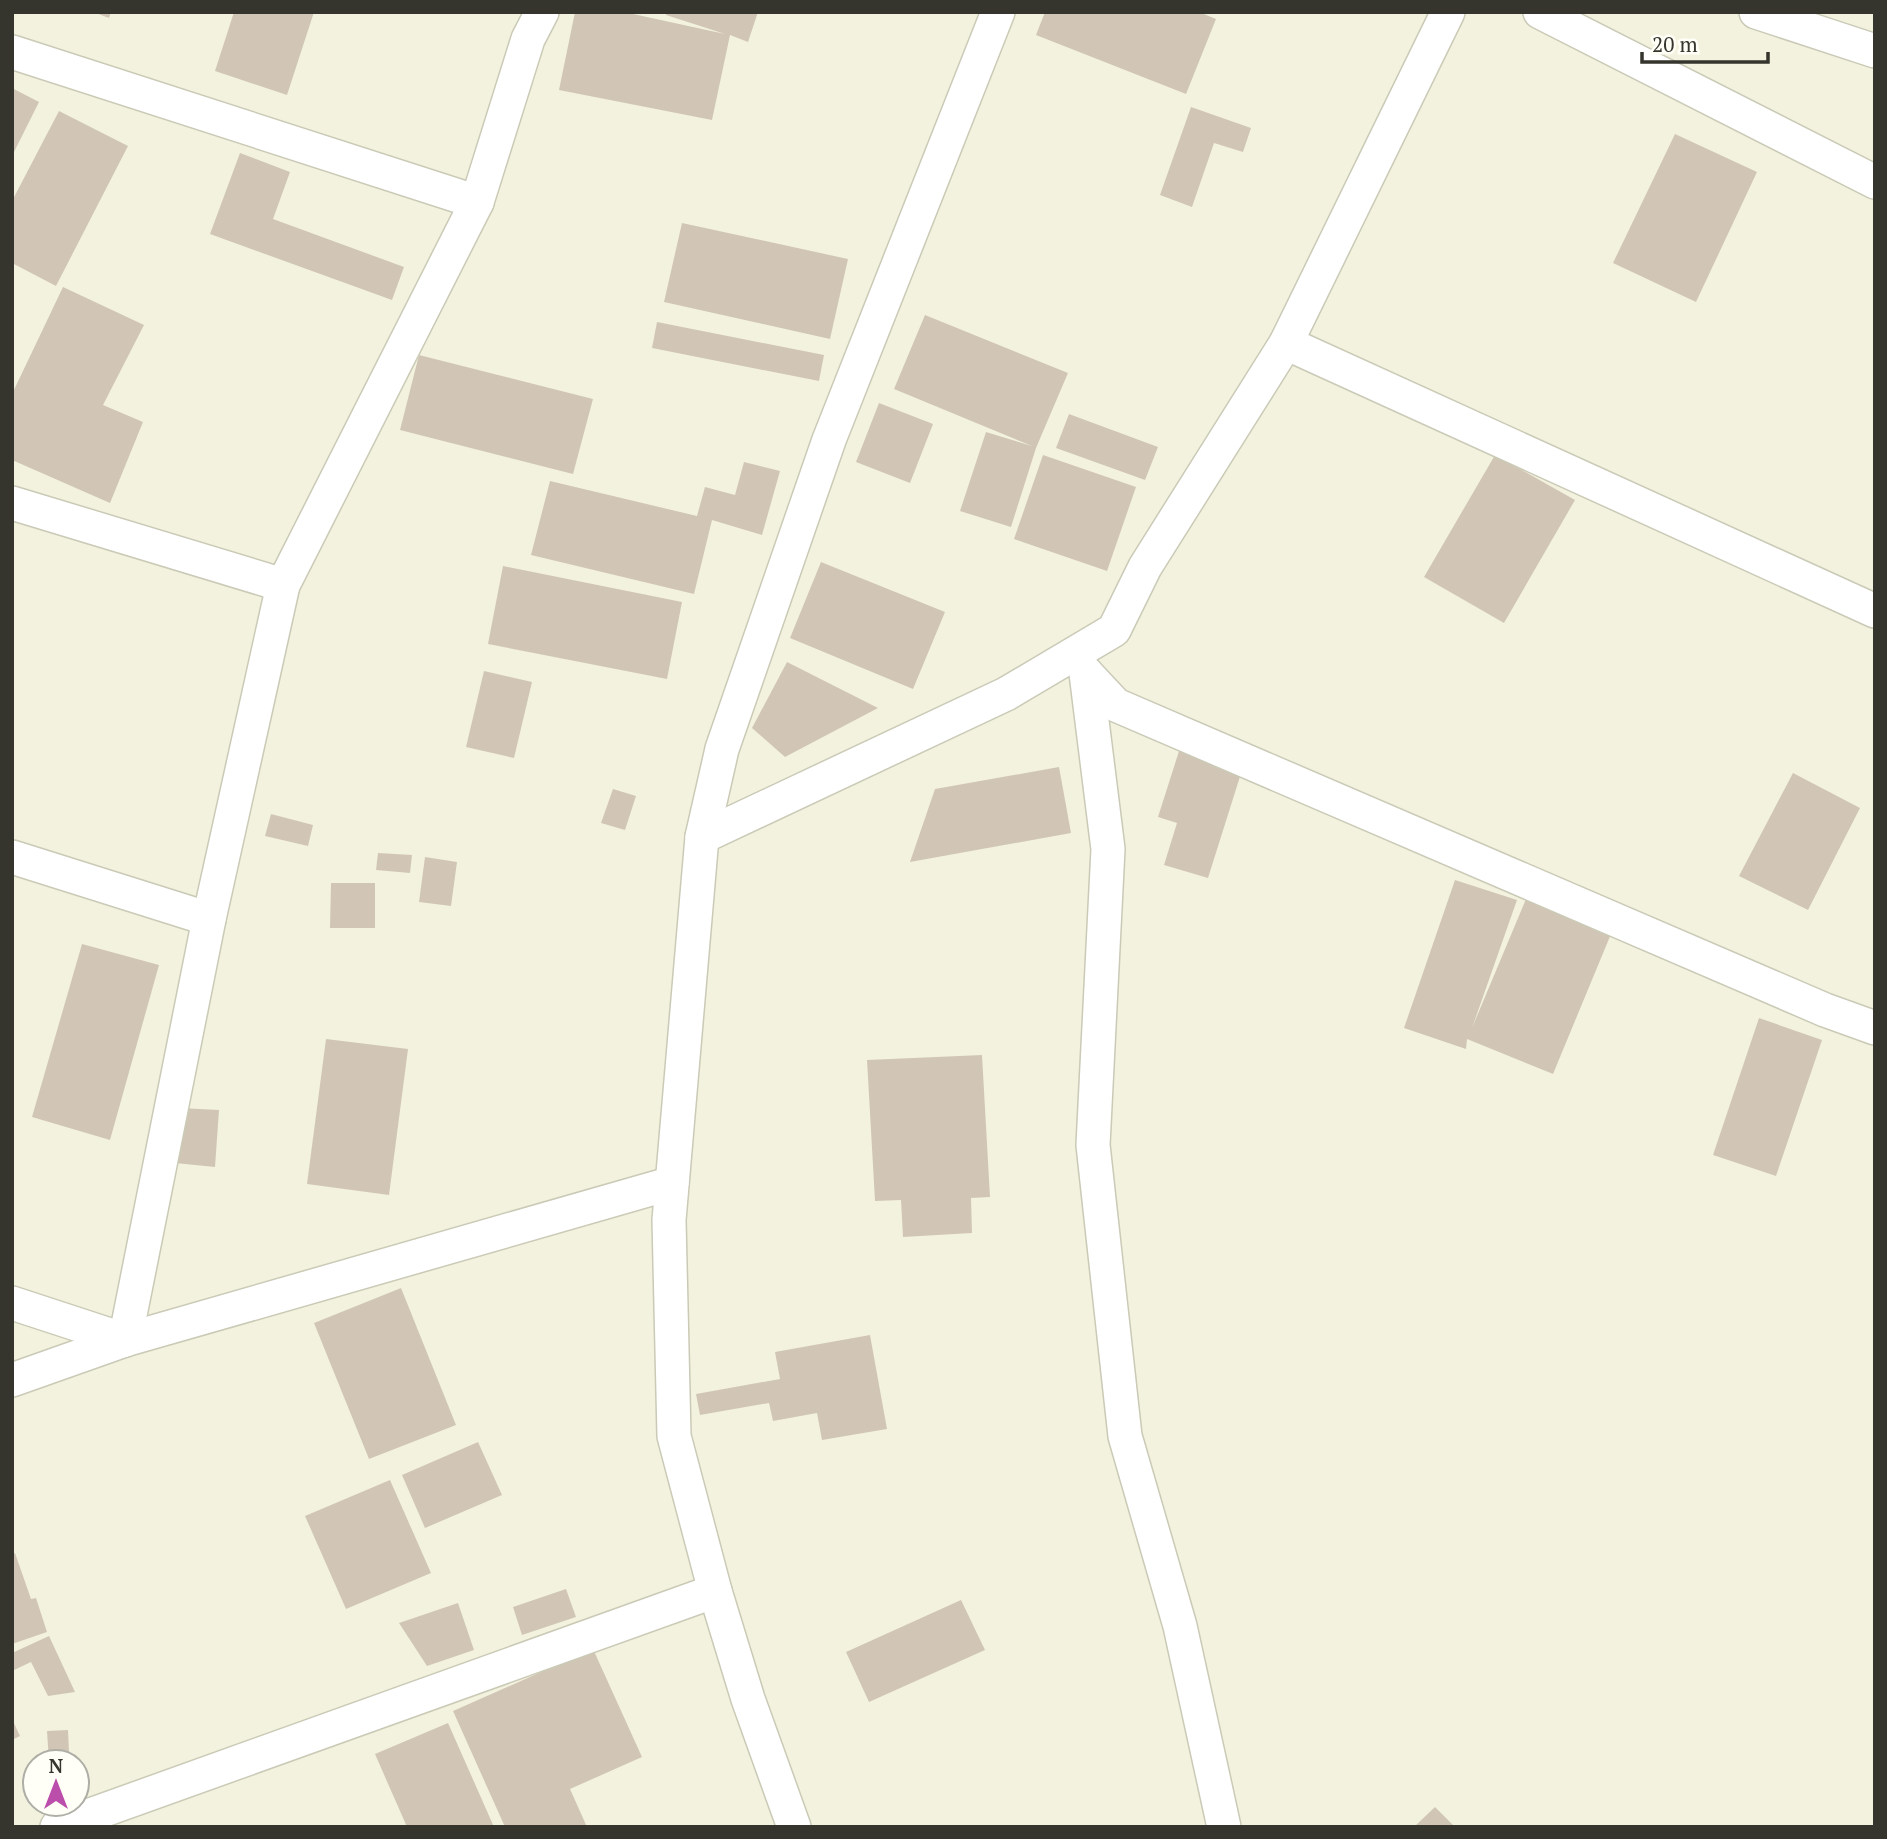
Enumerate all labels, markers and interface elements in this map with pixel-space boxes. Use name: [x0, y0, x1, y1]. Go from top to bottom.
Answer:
scale bar: [1642, 21, 1768, 65]
text: 20 m: [1652, 30, 1698, 58]
north arrow: [21, 1748, 91, 1818]
text: N: [49, 1753, 64, 1778]

